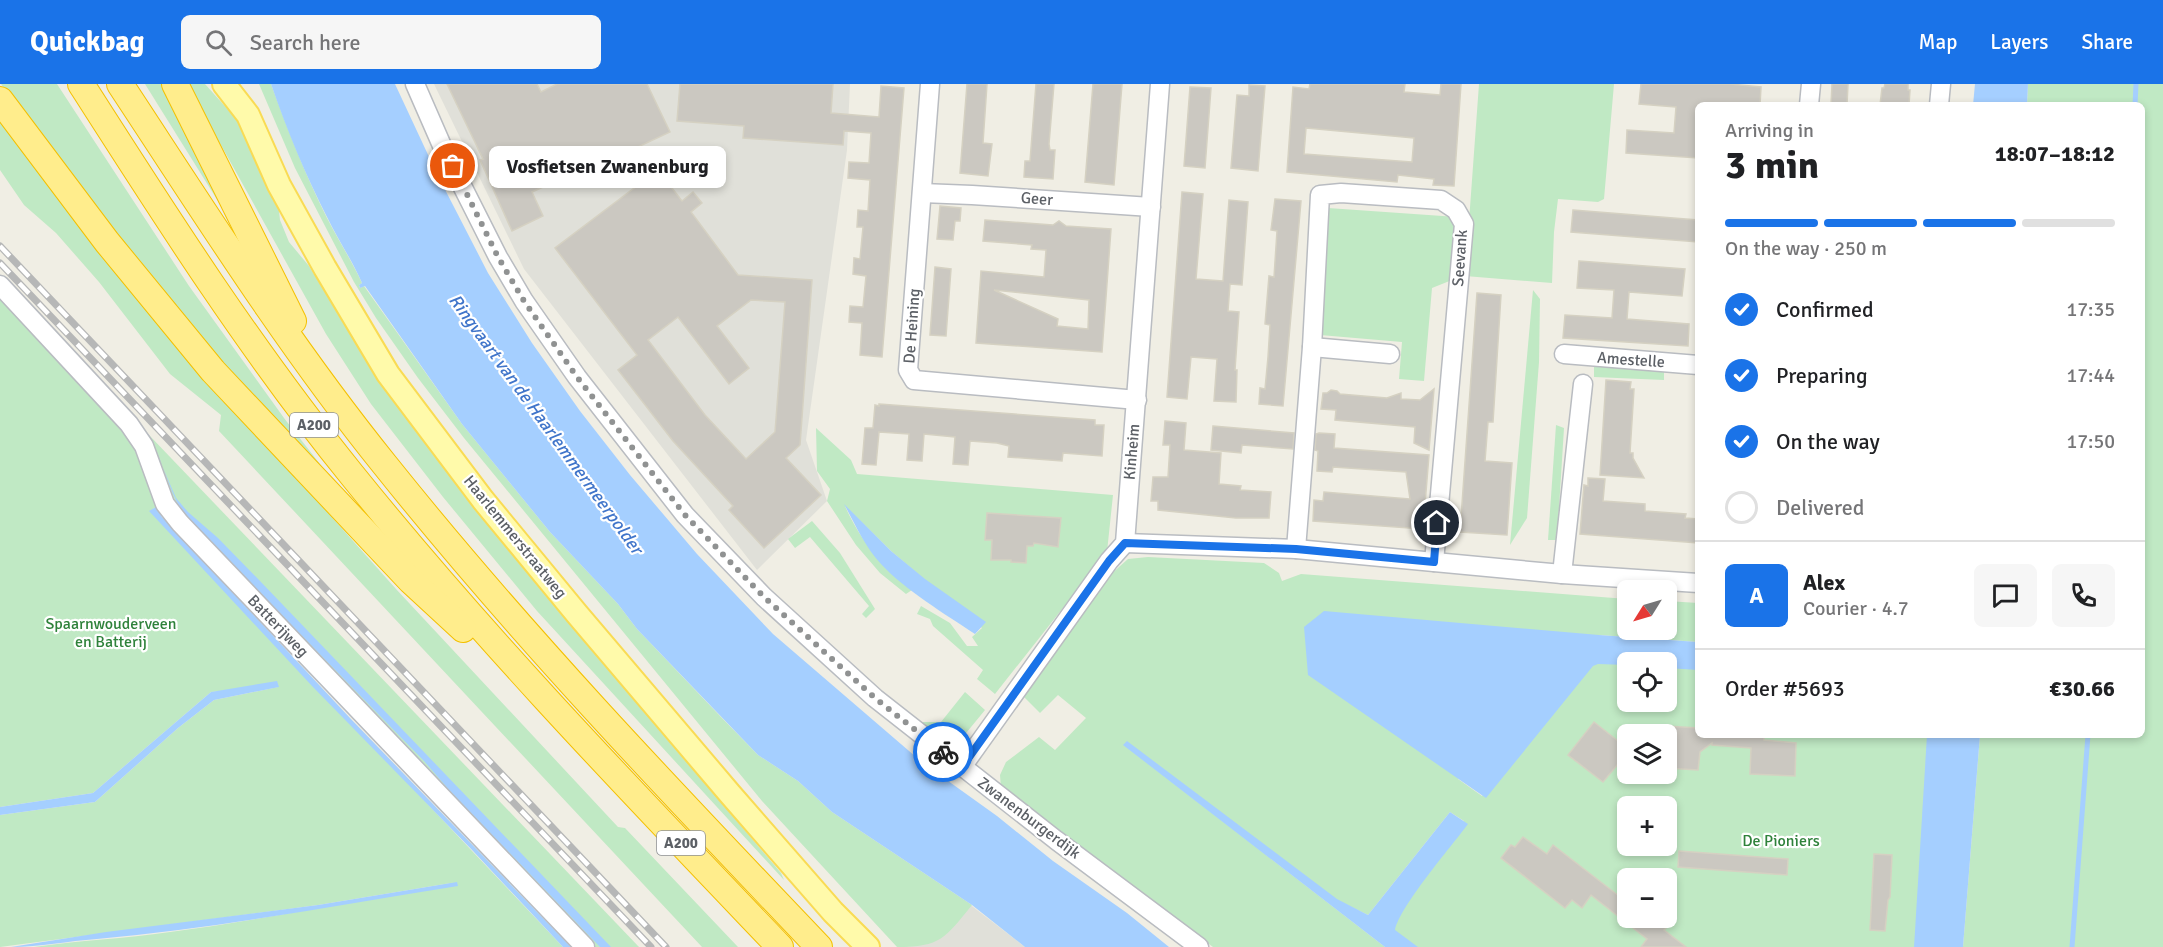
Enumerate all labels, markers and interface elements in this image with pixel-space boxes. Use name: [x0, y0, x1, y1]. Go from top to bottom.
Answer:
search box: [181, 15, 601, 69]
text: Quickbag: [30, 25, 145, 59]
icon: search: [202, 26, 235, 59]
text: Search here: [250, 29, 361, 56]
text: Map: [1919, 29, 1957, 55]
text: Layers: [1990, 29, 2048, 55]
text: Share: [2081, 29, 2133, 55]
text: Arriving in: [1725, 118, 1814, 143]
pin: [427, 140, 478, 191]
text: 18:07–18:12: [1995, 140, 2115, 167]
text: 3 min: [1725, 141, 1819, 189]
callout: Vosfietsen Zwanenburg: [489, 145, 726, 187]
icon: bag: [436, 149, 469, 182]
text: Vosfietsen Zwanenburg: [506, 154, 709, 179]
street label: Geer: [1020, 188, 1054, 210]
street label: Seevank: [1448, 229, 1472, 287]
text: On the way · 250 m: [1725, 236, 1887, 261]
street label: De Heining: [899, 288, 925, 364]
water label: Ringvaart van de Haarlemmermeerpolder: [444, 290, 649, 560]
icon: check: [1725, 293, 1758, 326]
text: Confirmed: [1776, 296, 1874, 323]
text: 17:35: [2066, 297, 2115, 322]
street label: Amestelle: [1596, 348, 1666, 372]
icon: check: [1725, 359, 1758, 392]
text: Preparing: [1776, 362, 1868, 389]
text: 17:44: [2066, 363, 2115, 388]
road number: A200: [290, 413, 338, 437]
street label: Kinheim: [1120, 423, 1144, 481]
icon: check: [1725, 425, 1758, 458]
text: On the way: [1776, 428, 1880, 455]
text: 17:50: [2066, 429, 2115, 454]
street label: Haarlemmerstraatweg: [459, 471, 571, 603]
text: Delivered: [1776, 494, 1864, 521]
pin: [1411, 497, 1462, 548]
icon: home: [1420, 506, 1453, 539]
button: chat: [1974, 564, 2037, 627]
button: phone: [2052, 564, 2115, 627]
text: Alex: [1803, 569, 1845, 596]
north arrow: [1617, 580, 1677, 640]
map controls: [1617, 580, 1677, 928]
text: A: [1749, 582, 1764, 609]
street label: Batterijweg: [243, 591, 313, 661]
text: Courier · 4.7: [1803, 596, 1909, 621]
park label: Spaarnwouderveen en Batterij: [45, 614, 177, 652]
button: locate: [1617, 652, 1677, 712]
text: Order #5693: [1725, 675, 1845, 702]
text: €30.66: [2049, 675, 2115, 702]
courier: [913, 722, 973, 782]
button: layers: [1617, 724, 1677, 784]
icon: bike: [927, 736, 960, 769]
street label: Zwanenburgerdijk: [974, 773, 1084, 863]
button: +: [1617, 796, 1677, 856]
road number: A200: [657, 831, 705, 855]
park label: De Pioniers: [1742, 831, 1820, 851]
button: −: [1617, 868, 1677, 928]

